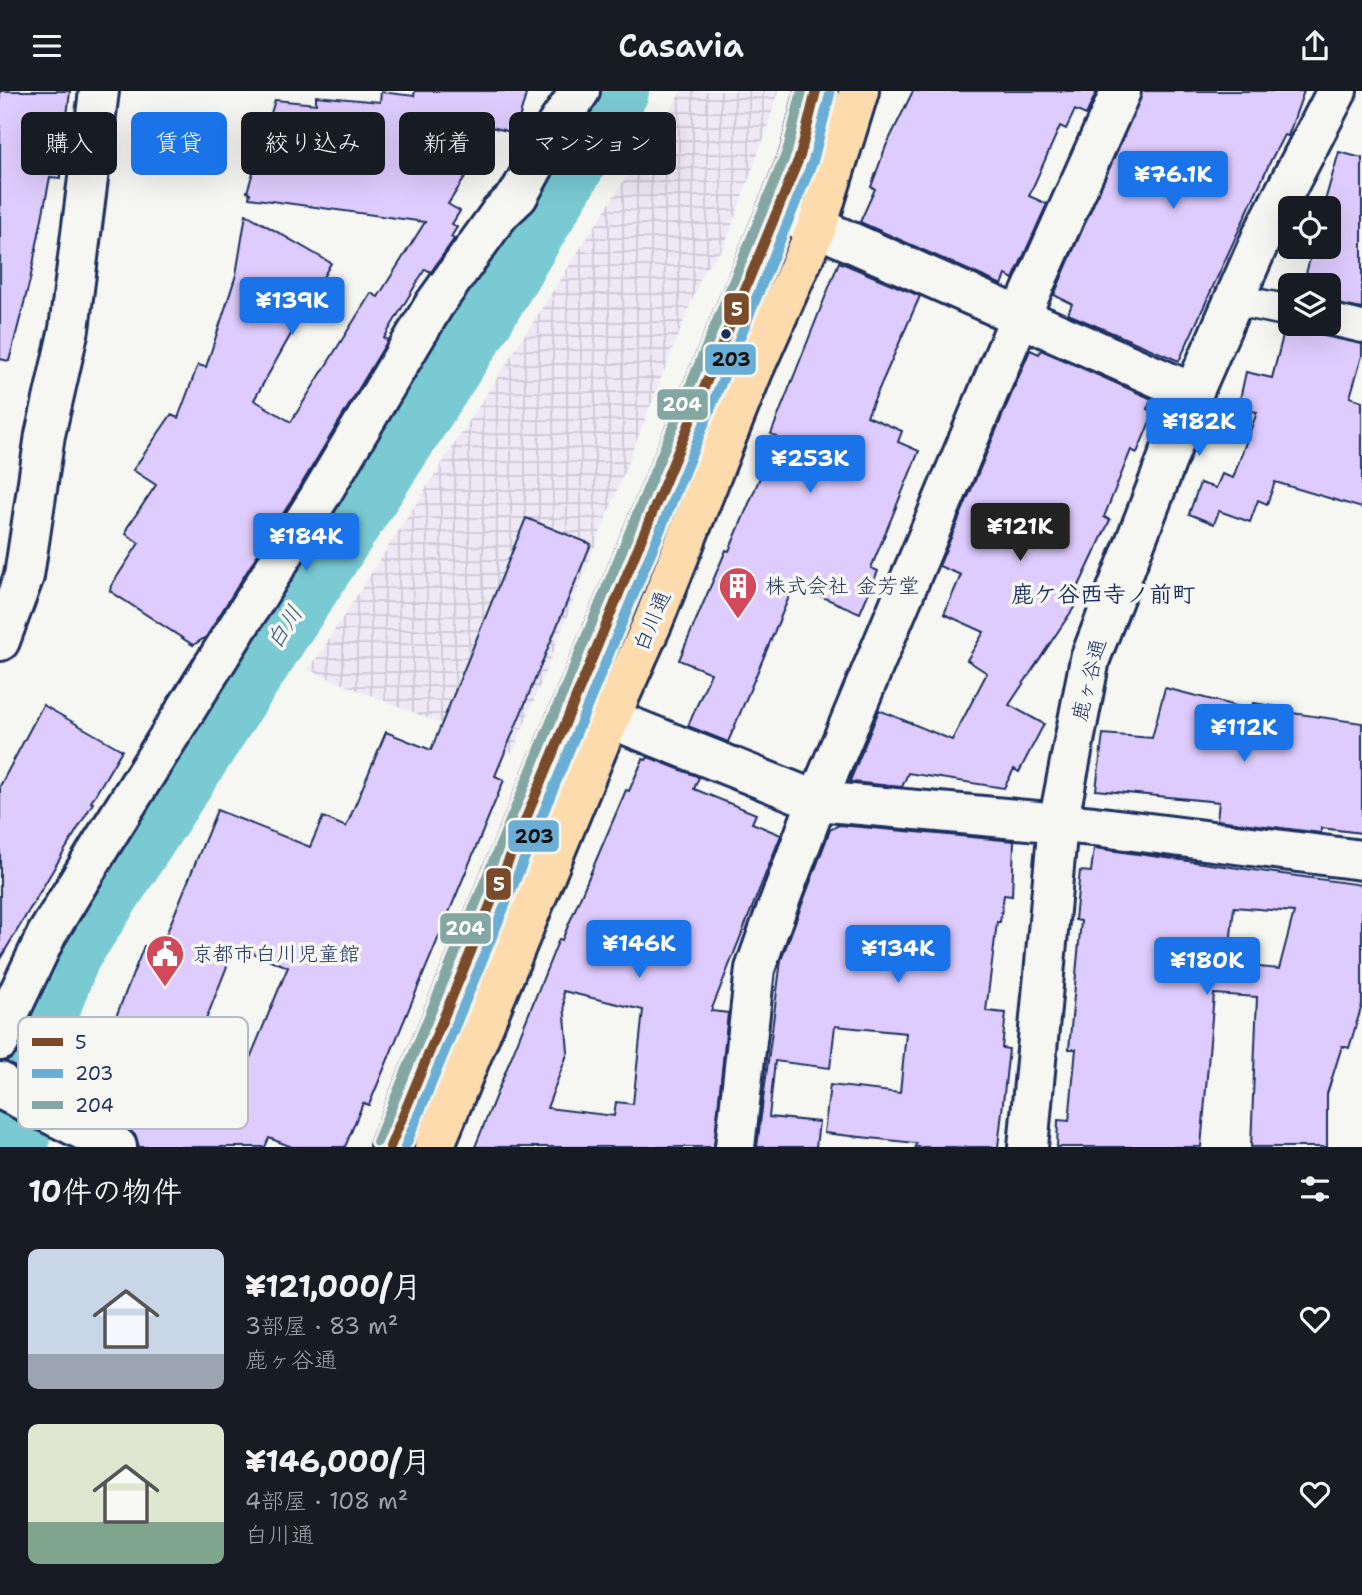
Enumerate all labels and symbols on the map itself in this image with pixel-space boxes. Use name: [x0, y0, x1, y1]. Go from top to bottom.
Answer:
pin: ¥76.1K: [1116, 151, 1230, 211]
pin: ¥139K: [243, 278, 341, 337]
line badge: 5: [723, 292, 750, 326]
text: 5: [731, 297, 743, 322]
unlabelled marker: [719, 327, 733, 341]
line badge: 203: [704, 343, 757, 376]
text: 203: [711, 347, 751, 372]
line badge: 204: [656, 388, 709, 421]
text: 204: [662, 392, 702, 417]
pin: ¥182K: [1150, 399, 1248, 458]
pin: ¥253K: [761, 435, 859, 495]
pin: ¥121K: [971, 503, 1069, 563]
pin: ¥184K: [257, 513, 355, 573]
building icon: 株式会社 金芳堂: [717, 565, 759, 620]
place label: 株式会社 金芳堂: [765, 572, 919, 600]
district label: 鹿ケ谷西寺ノ前町: [1011, 579, 1195, 609]
street label: 白川通: [627, 587, 677, 655]
water label: 白川: [259, 600, 309, 654]
street label: 鹿ヶ谷通: [1065, 636, 1113, 724]
pin: ¥112K: [1195, 705, 1293, 764]
line badge: 203: [507, 819, 560, 853]
text: 203: [514, 824, 554, 849]
line badge: 5: [485, 867, 512, 901]
text: 5: [493, 872, 505, 897]
line badge: 204: [439, 912, 492, 945]
text: 204: [445, 916, 485, 941]
pin: ¥146K: [590, 921, 688, 980]
pin: ¥134K: [849, 925, 947, 985]
public building icon: 京都市白川児童館: [144, 933, 186, 988]
pin: ¥180K: [1158, 937, 1256, 997]
place label: 京都市白川児童館: [192, 940, 360, 968]
legend: [18, 1017, 248, 1129]
text: 5: [75, 1030, 87, 1055]
text: 203: [75, 1061, 113, 1086]
text: 204: [75, 1093, 114, 1118]

